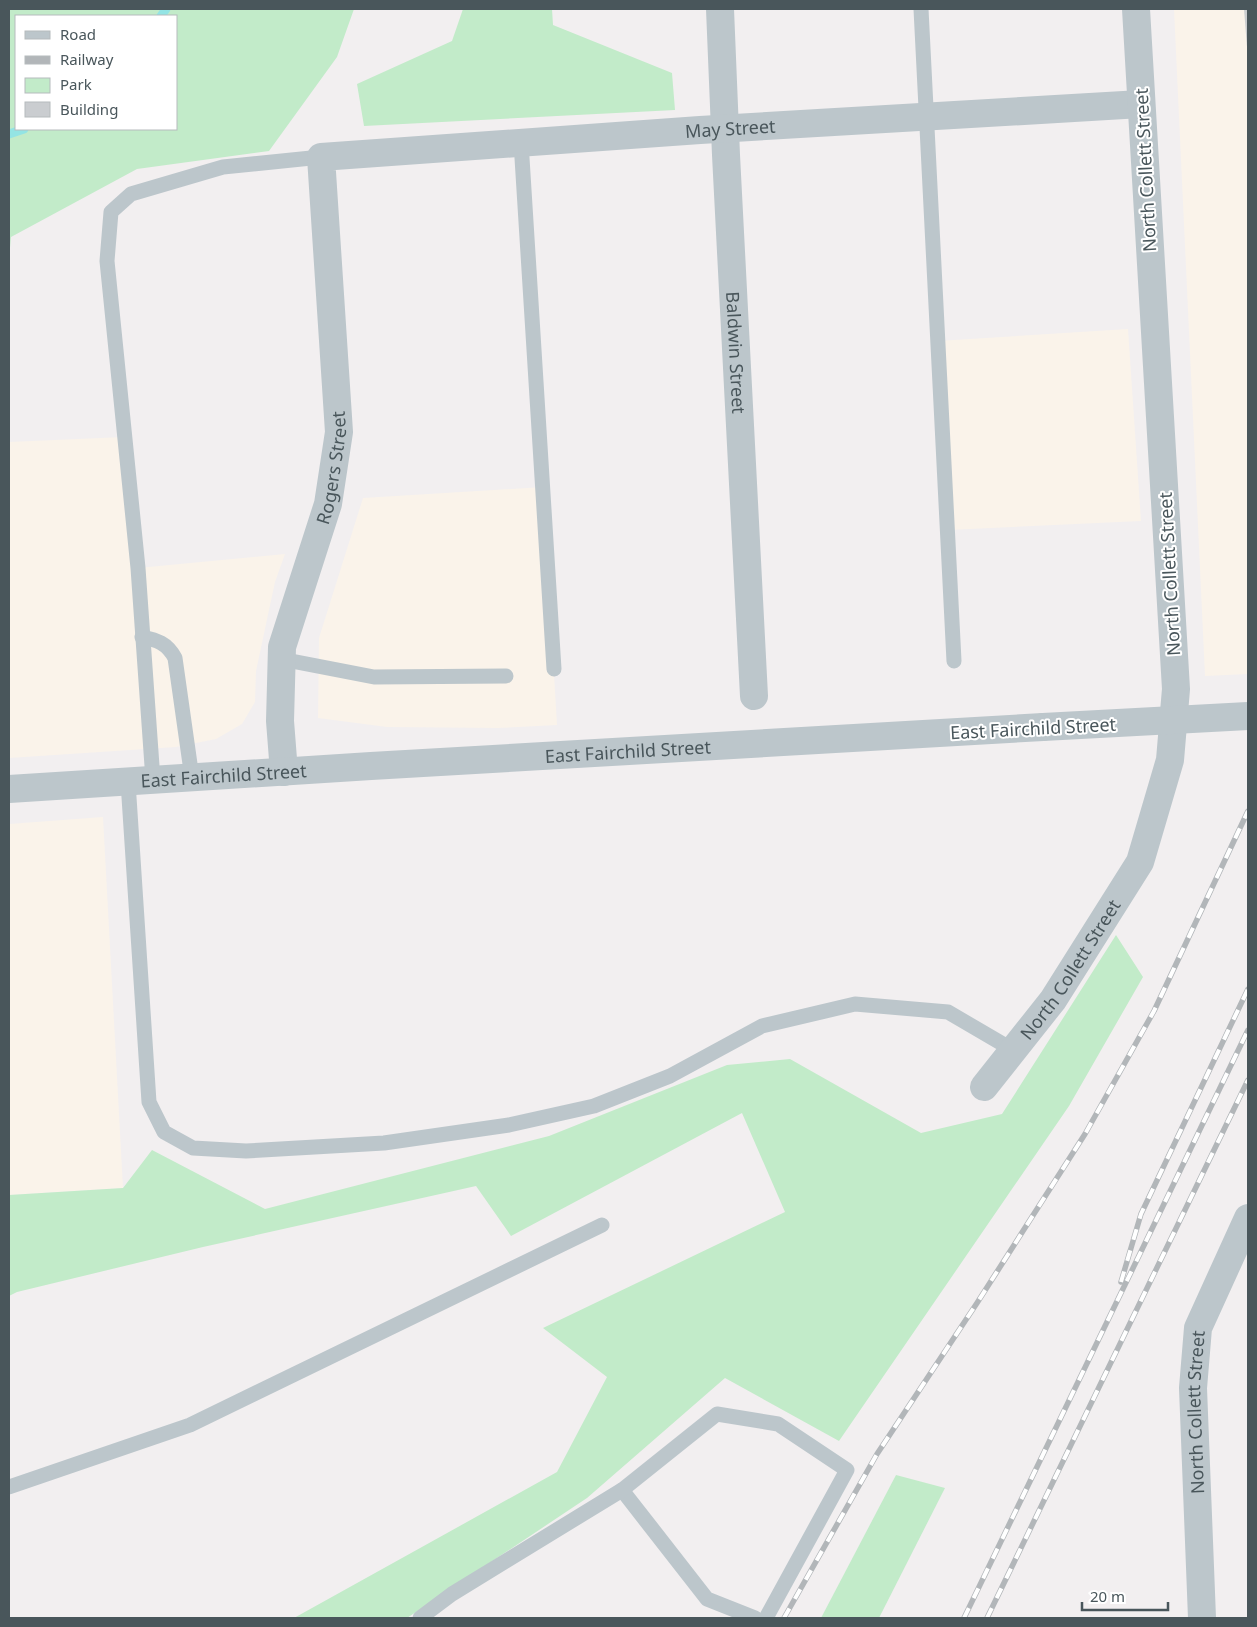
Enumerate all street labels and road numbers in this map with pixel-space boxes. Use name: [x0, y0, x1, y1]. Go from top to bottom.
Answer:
street label: North Collett Street: [1129, 87, 1161, 252]
street label: May Street: [684, 114, 777, 143]
street label: Baldwin Street: [721, 291, 751, 415]
street label: Rogers Street: [310, 410, 352, 527]
street label: North Collett Street: [1153, 491, 1185, 656]
street label: East Fairchild Street: [949, 712, 1117, 744]
street label: East Fairchild Street: [544, 734, 712, 768]
street label: East Fairchild Street: [140, 758, 308, 793]
street label: North Collett Street: [1014, 894, 1126, 1044]
street label: North Collett Street: [1181, 1329, 1210, 1495]

